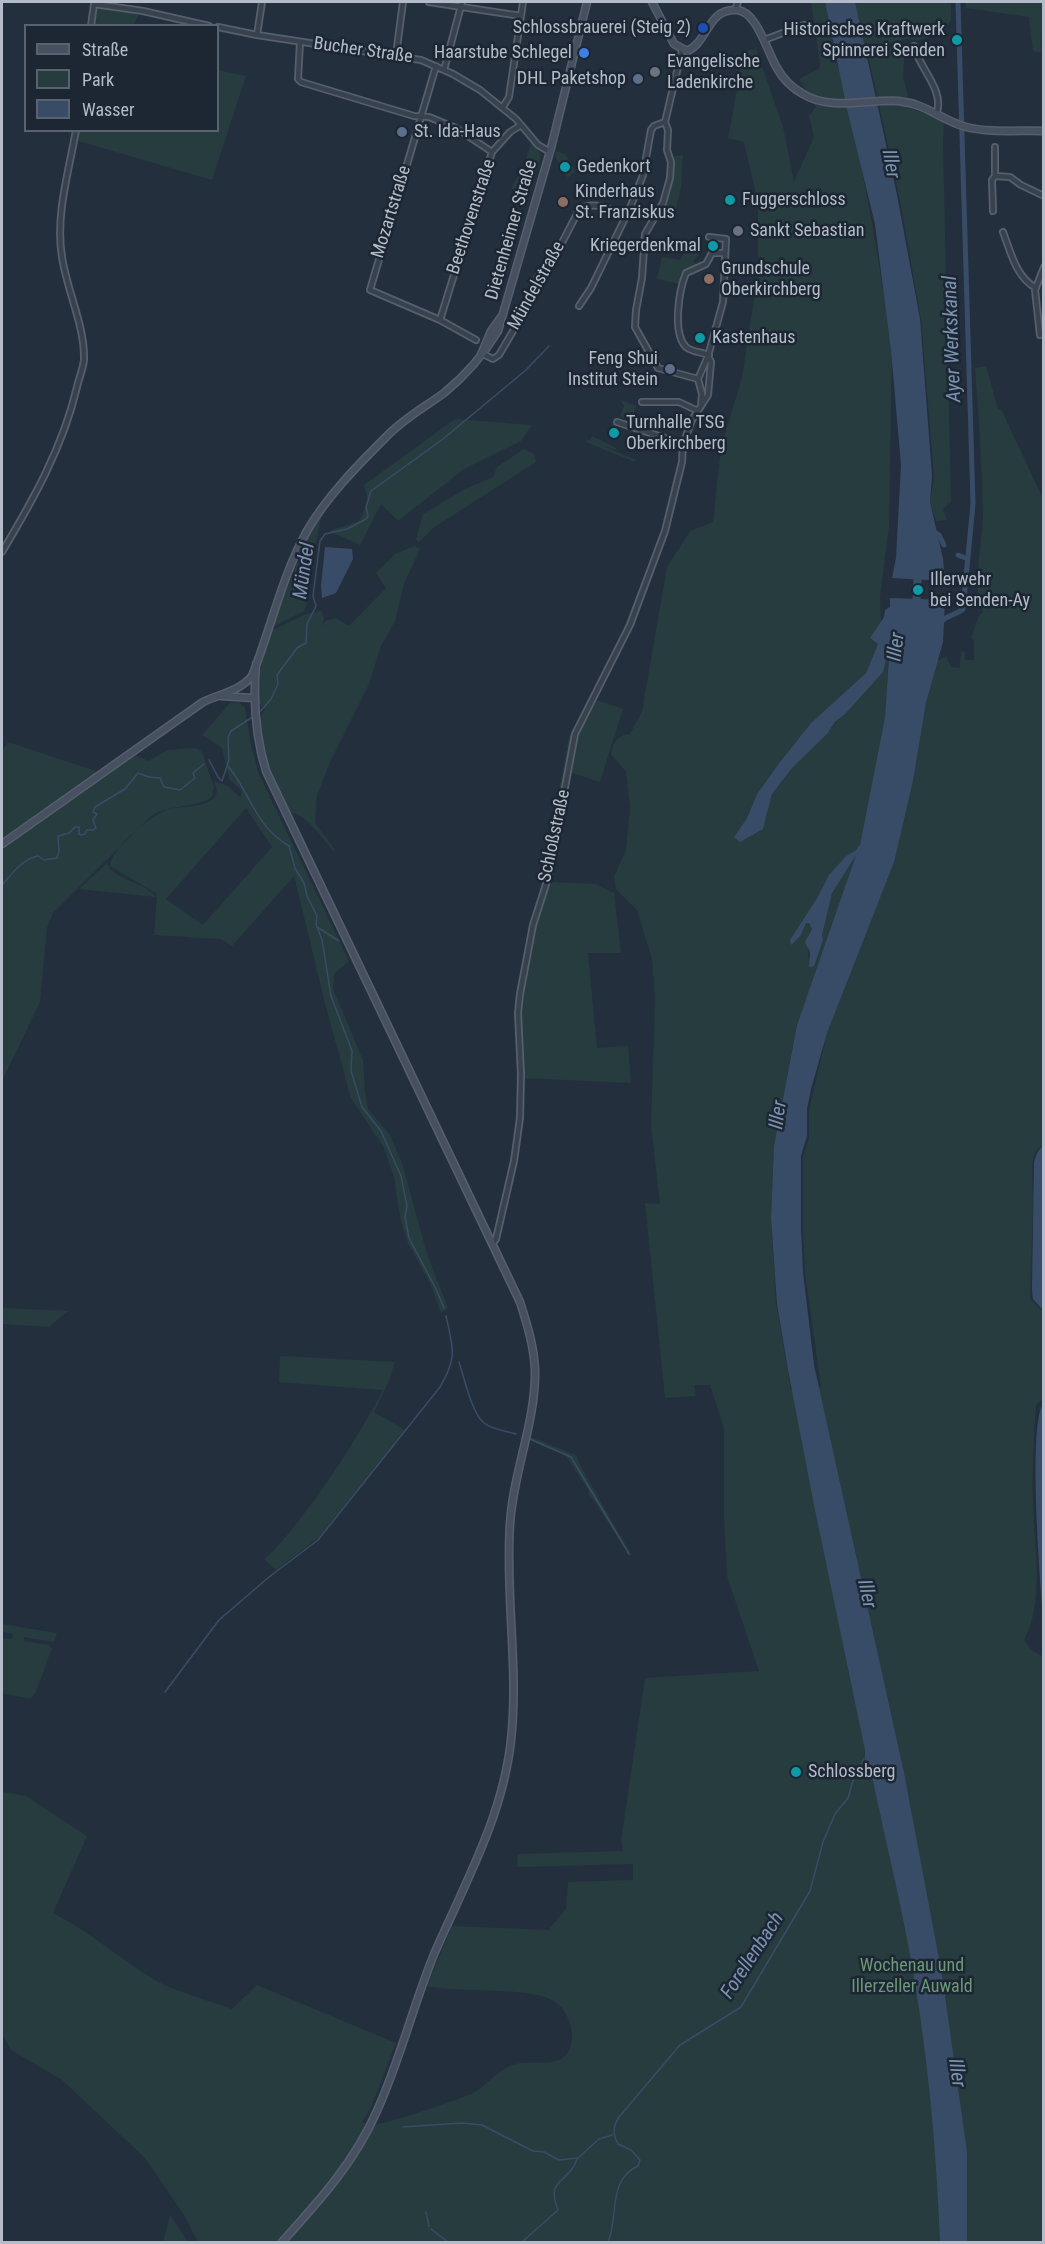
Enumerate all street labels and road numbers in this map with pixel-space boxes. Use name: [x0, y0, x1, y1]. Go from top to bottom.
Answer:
street label: Bucher Straße: [312, 33, 414, 69]
street label: Beethovenstraße: [443, 157, 501, 277]
street label: Dietenheimer Straße: [482, 158, 542, 302]
street label: Mozartstraße: [368, 163, 416, 261]
street label: Mündelstraße: [504, 238, 570, 334]
street label: Schloßstraße: [535, 788, 575, 884]

